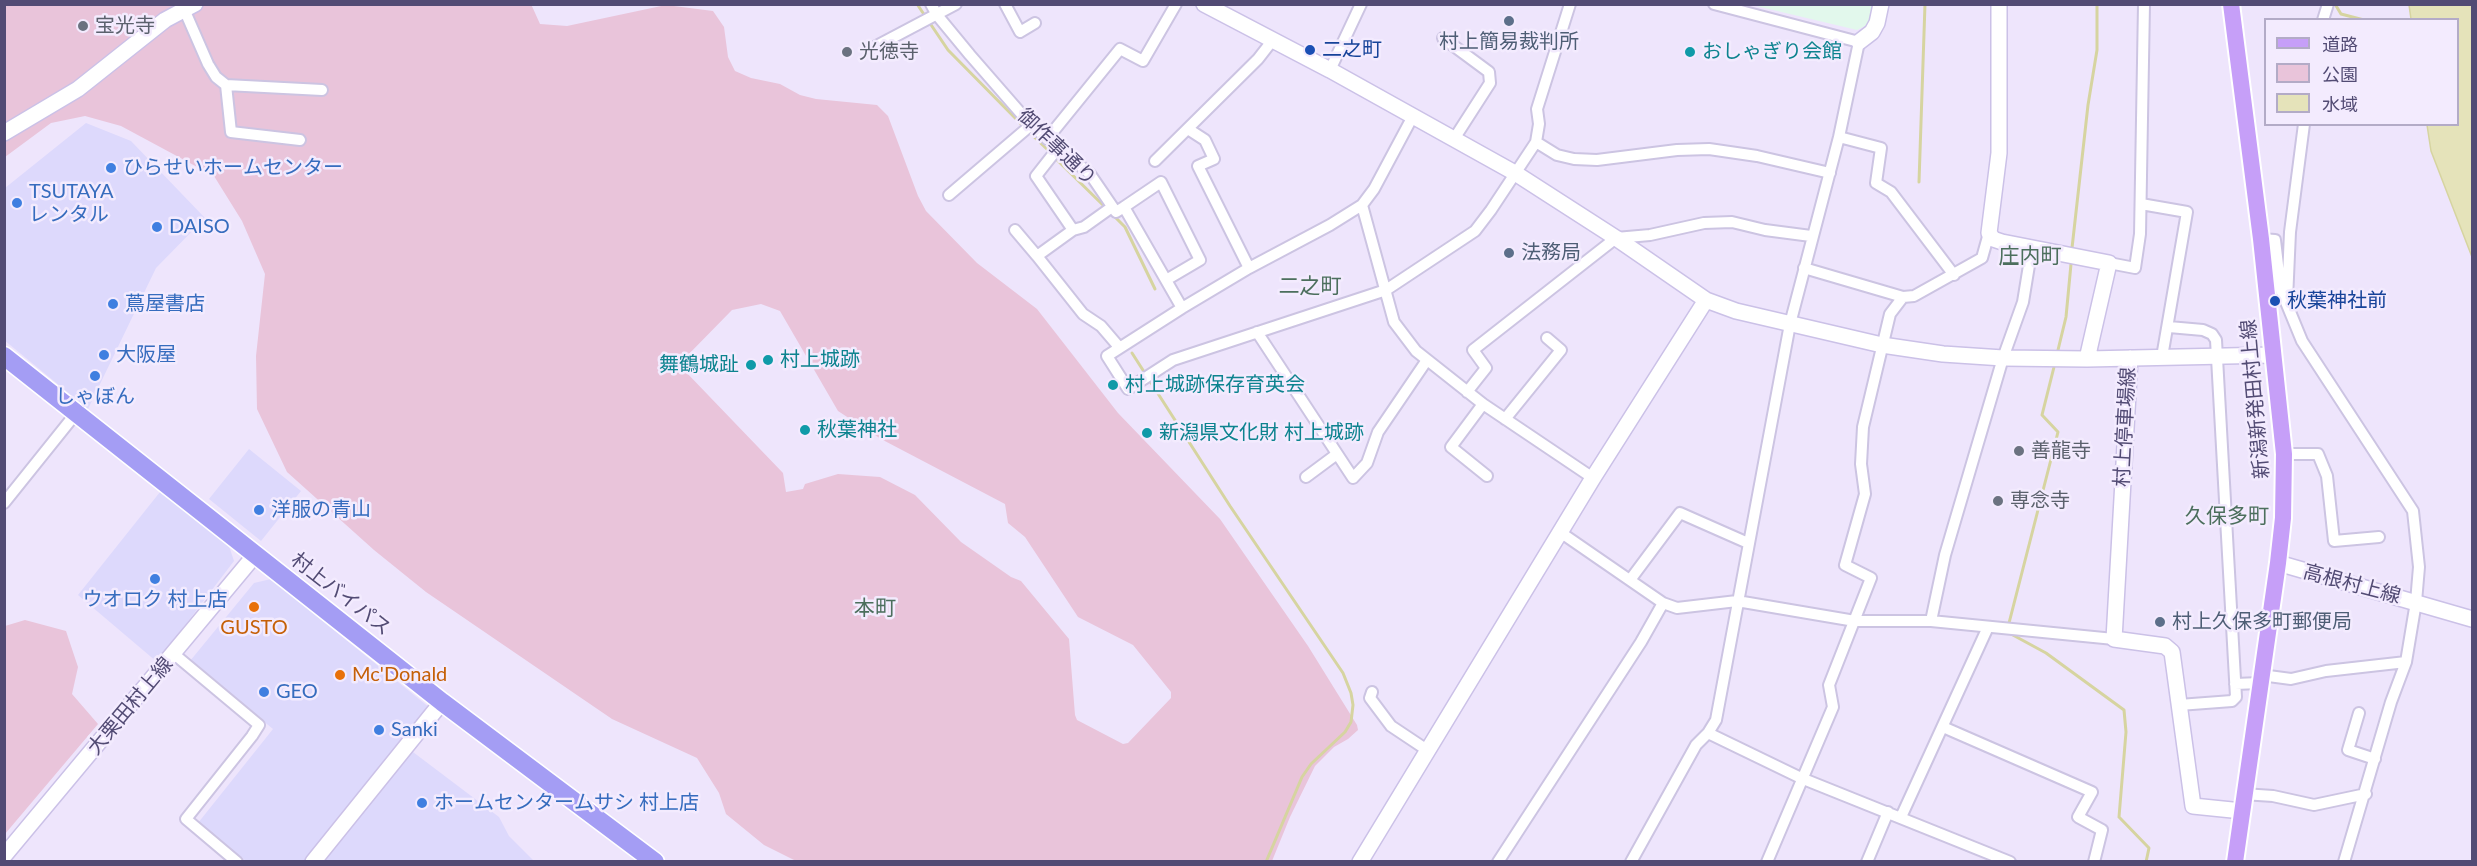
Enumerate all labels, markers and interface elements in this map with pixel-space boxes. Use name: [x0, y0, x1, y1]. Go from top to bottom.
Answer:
place label: 宝光寺: [95, 14, 155, 38]
marker: 村上簡易裁判所: [1502, 14, 1516, 28]
legend: [2264, 18, 2459, 126]
marker: 宝光寺: [76, 19, 90, 33]
place label: 村上簡易裁判所: [1439, 30, 1579, 54]
text: 道路: [2322, 33, 2358, 55]
place label: 二之町: [1322, 38, 1382, 62]
place label: 光徳寺: [859, 40, 919, 64]
place label: おしゃぎり会館: [1702, 40, 1842, 64]
marker: 二之町: [1303, 43, 1317, 57]
marker: 光徳寺: [840, 45, 854, 59]
marker: おしゃぎり会館: [1683, 45, 1697, 59]
text: 公園: [2322, 63, 2358, 85]
text: 水域: [2322, 93, 2358, 115]
street label: 御作事通り: [1013, 104, 1101, 190]
place label: ひらせいホームセンター: [123, 156, 343, 180]
marker: ひらせいホームセンター: [104, 161, 118, 175]
place label: TSUTAYA レンタル: [29, 180, 113, 227]
marker: TSUTAYA レンタル: [10, 196, 24, 210]
place label: DAISO: [169, 215, 230, 239]
marker: DAISO: [150, 220, 164, 234]
place label: 法務局: [1521, 241, 1581, 265]
district label: 庄内町: [1999, 243, 2061, 269]
marker: 法務局: [1502, 246, 1516, 260]
district label: 二之町: [1279, 273, 1341, 299]
place label: 秋葉神社前: [2287, 289, 2387, 313]
place label: 蔦屋書店: [125, 292, 205, 316]
marker: 秋葉神社前: [2268, 294, 2282, 308]
marker: 蔦屋書店: [106, 297, 120, 311]
street label: 新潟新発田村上線: [2236, 318, 2274, 480]
place label: 大阪屋: [116, 343, 176, 367]
marker: 大阪屋: [97, 348, 111, 362]
place label: 村上城跡: [780, 348, 860, 372]
place label: 舞鶴城趾: [659, 353, 739, 377]
marker: 村上城跡: [761, 353, 775, 367]
marker: 舞鶴城趾: [744, 358, 758, 372]
street label: 村上停車場線: [2110, 366, 2140, 488]
marker: しゃぼん: [88, 369, 102, 383]
place label: 村上城跡保存育英会: [1125, 373, 1305, 397]
marker: 村上城跡保存育英会: [1106, 378, 1120, 392]
place label: しゃぼん: [55, 385, 135, 409]
place label: 秋葉神社: [817, 418, 897, 442]
place label: 新潟県文化財 村上城跡: [1159, 421, 1364, 445]
marker: 秋葉神社: [798, 423, 812, 437]
marker: 新潟県文化財 村上城跡: [1140, 426, 1154, 440]
place label: 善龍寺: [2031, 439, 2091, 463]
marker: 善龍寺: [2012, 444, 2026, 458]
place label: 専念寺: [2010, 489, 2070, 513]
marker: 専念寺: [1991, 494, 2005, 508]
place label: 洋服の青山: [271, 498, 371, 522]
marker: 洋服の青山: [252, 503, 266, 517]
district label: 久保多町: [2185, 503, 2269, 529]
street label: 村上バイパス: [286, 548, 396, 640]
street label: 高根村上線: [2301, 559, 2403, 609]
marker: ウオロク 村上店: [148, 572, 162, 586]
place label: ウオロク 村上店: [82, 588, 228, 612]
district label: 本町: [854, 595, 896, 621]
marker: GUSTO: [247, 600, 261, 614]
place label: 村上久保多町郵便局: [2172, 610, 2352, 634]
marker: 村上久保多町郵便局: [2153, 615, 2167, 629]
place label: GUSTO: [220, 616, 288, 640]
street label: 大栗田村上線: [82, 652, 178, 760]
place label: Mc'Donald: [352, 663, 447, 687]
marker: Mc'Donald: [333, 668, 347, 682]
place label: GEO: [276, 680, 318, 704]
marker: GEO: [257, 685, 271, 699]
place label: Sanki: [391, 718, 438, 742]
marker: Sanki: [372, 723, 386, 737]
place label: ホームセンタームサシ 村上店: [434, 791, 699, 815]
marker: ホームセンタームサシ 村上店: [415, 796, 429, 810]

